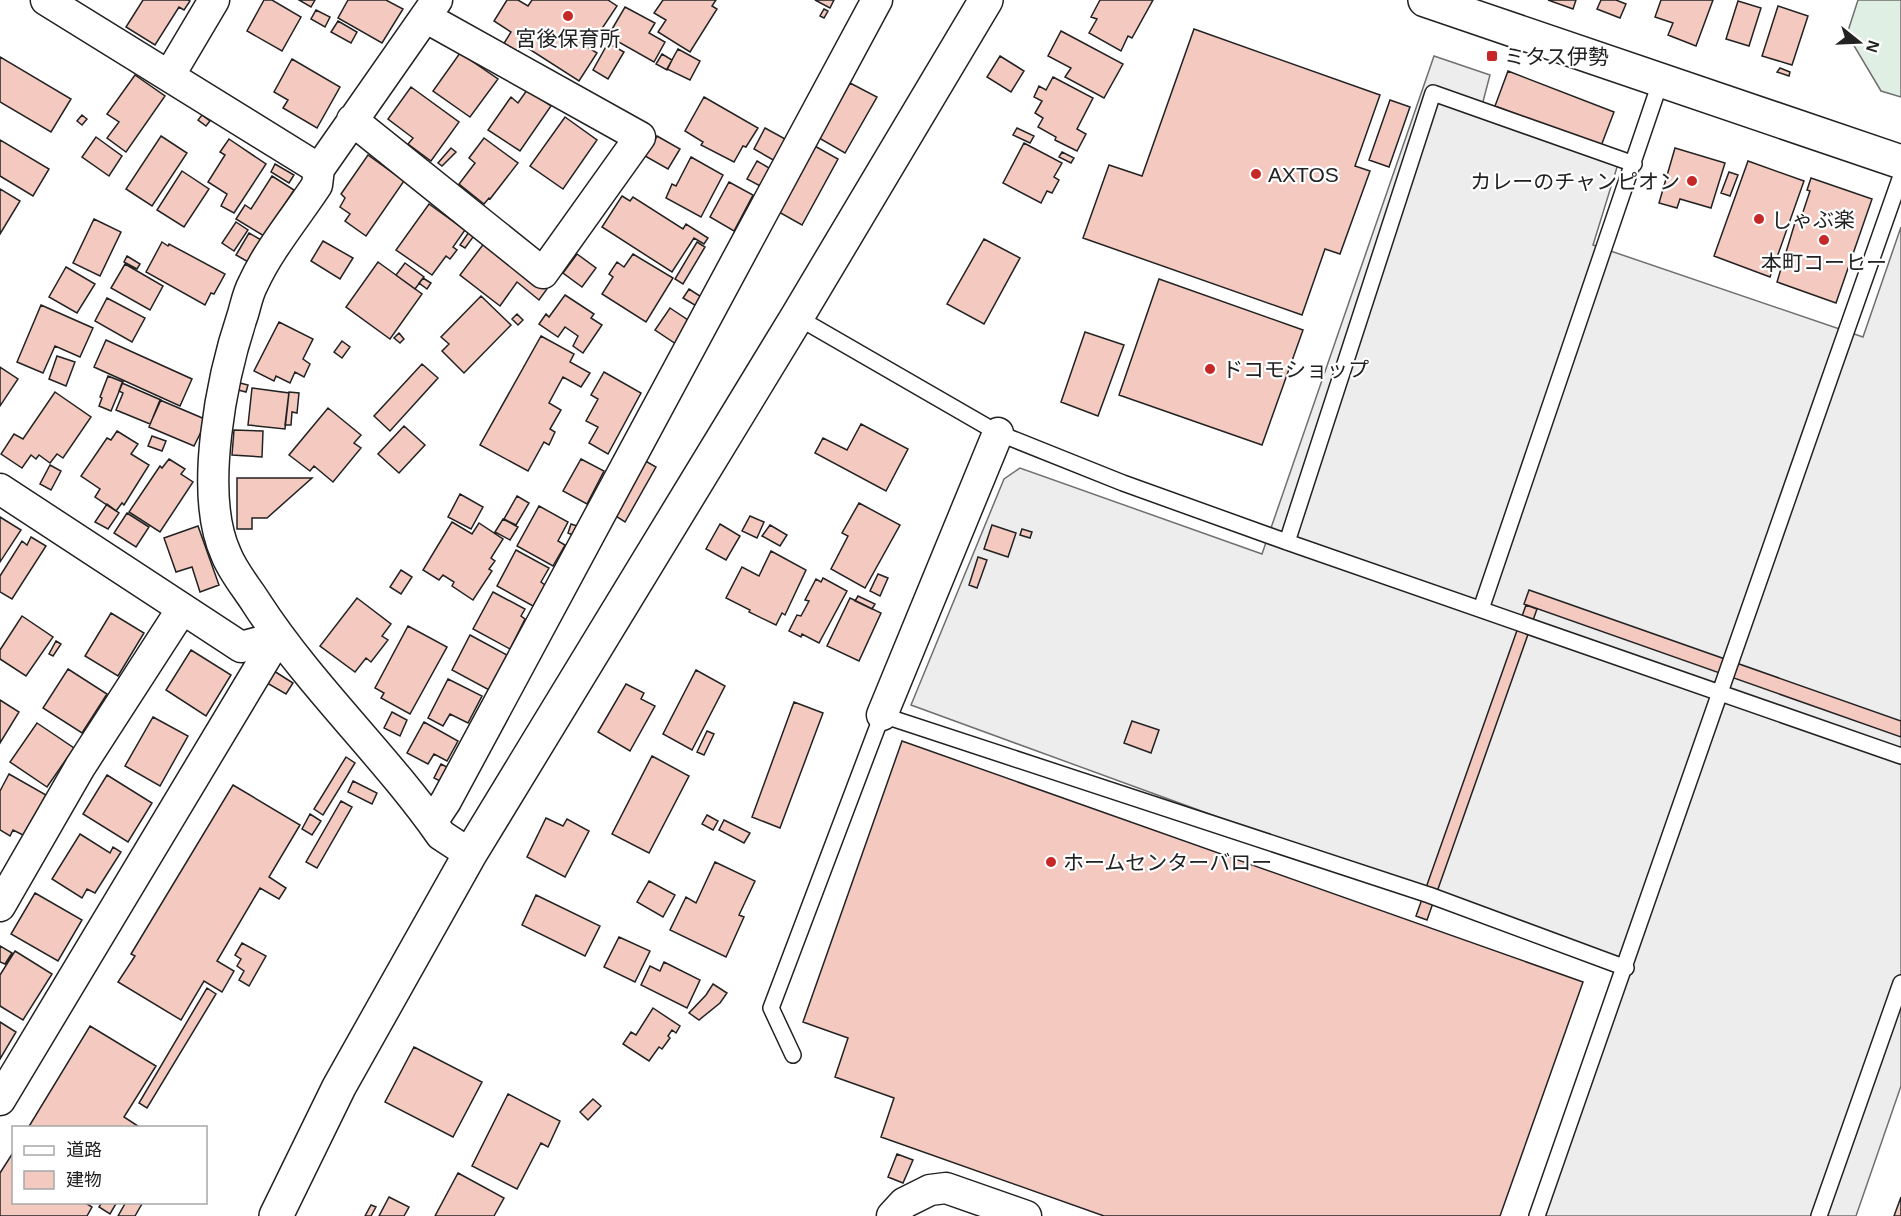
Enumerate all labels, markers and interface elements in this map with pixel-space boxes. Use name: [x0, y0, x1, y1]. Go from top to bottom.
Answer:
marker: 宮後保育所: [561, 9, 575, 23]
north arrow: [1829, 12, 1889, 72]
place label: 宮後保育所: [516, 27, 621, 50]
text: N: [1863, 38, 1883, 55]
place label: ミタス伊勢: [1504, 45, 1609, 68]
marker: ミタス伊勢: [1485, 49, 1499, 63]
place label: AXTOS: [1268, 163, 1339, 186]
marker: AXTOS: [1249, 167, 1263, 181]
place label: カレーのチャンピオン: [1470, 170, 1680, 193]
marker: カレーのチャンピオン: [1685, 174, 1699, 188]
place label: しゃぶ楽: [1771, 208, 1855, 231]
marker: しゃぶ楽: [1752, 212, 1766, 226]
marker: 本町コーヒー: [1817, 233, 1831, 247]
place label: 本町コーヒー: [1761, 251, 1887, 274]
place label: ドコモショップ: [1222, 358, 1369, 381]
marker: ドコモショップ: [1203, 362, 1217, 376]
place label: ホームセンターバロー: [1063, 851, 1272, 874]
marker: ホームセンターバロー: [1044, 855, 1058, 869]
legend: [12, 1126, 207, 1204]
text: 道路: [66, 1140, 102, 1160]
text: 建物: [66, 1170, 102, 1190]

